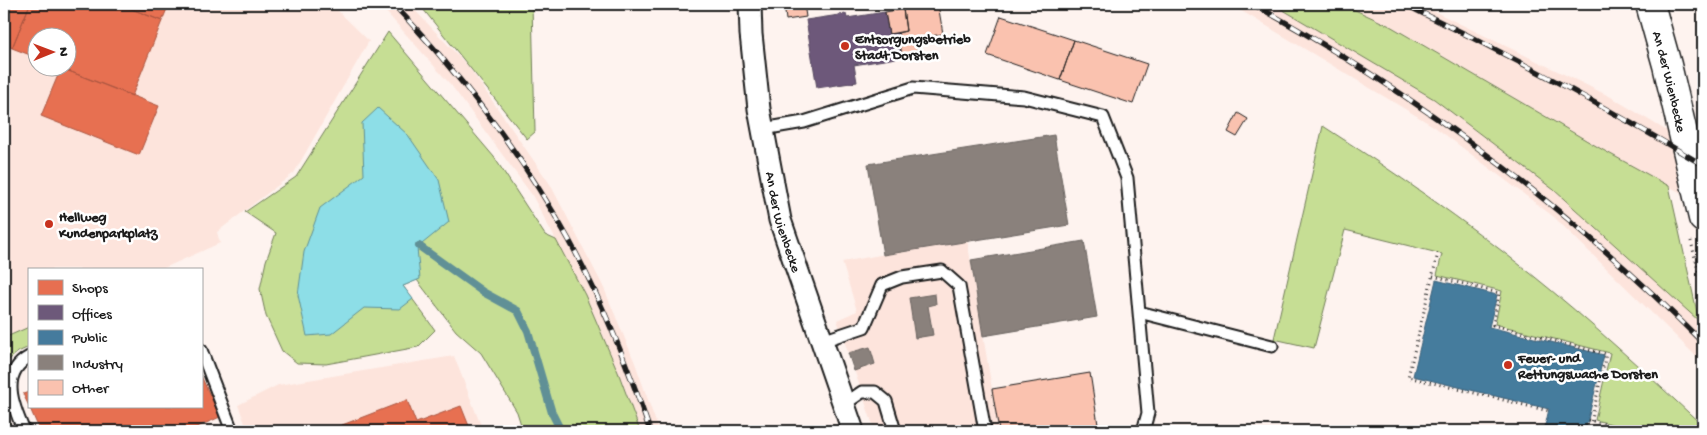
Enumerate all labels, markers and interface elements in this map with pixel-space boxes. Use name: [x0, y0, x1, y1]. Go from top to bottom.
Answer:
north arrow: [28, 28, 78, 78]
street label: An der Wienbecke: [1647, 30, 1689, 135]
place label: Entsorgungsbetrieb Stadt Dorsten: [855, 32, 971, 65]
marker: Entsorgungsbetrieb Stadt Dorsten: [839, 40, 851, 52]
text: N: [54, 47, 71, 57]
street label: An der Wienbecke: [760, 170, 804, 276]
place label: Hellweg Kundenparkplatz: [58, 210, 158, 243]
marker: Hellweg Kundenparkplatz: [43, 218, 55, 230]
legend: [28, 268, 202, 408]
text: Shops: [72, 280, 108, 298]
text: Offices: [72, 306, 112, 324]
text: Public: [71, 330, 108, 348]
place label: Feuer- und Rettungswache Dorsten: [1517, 351, 1658, 384]
text: Industry: [72, 356, 124, 374]
marker: Feuer- und Rettungswache Dorsten: [1502, 359, 1514, 371]
text: Other: [72, 380, 110, 398]

